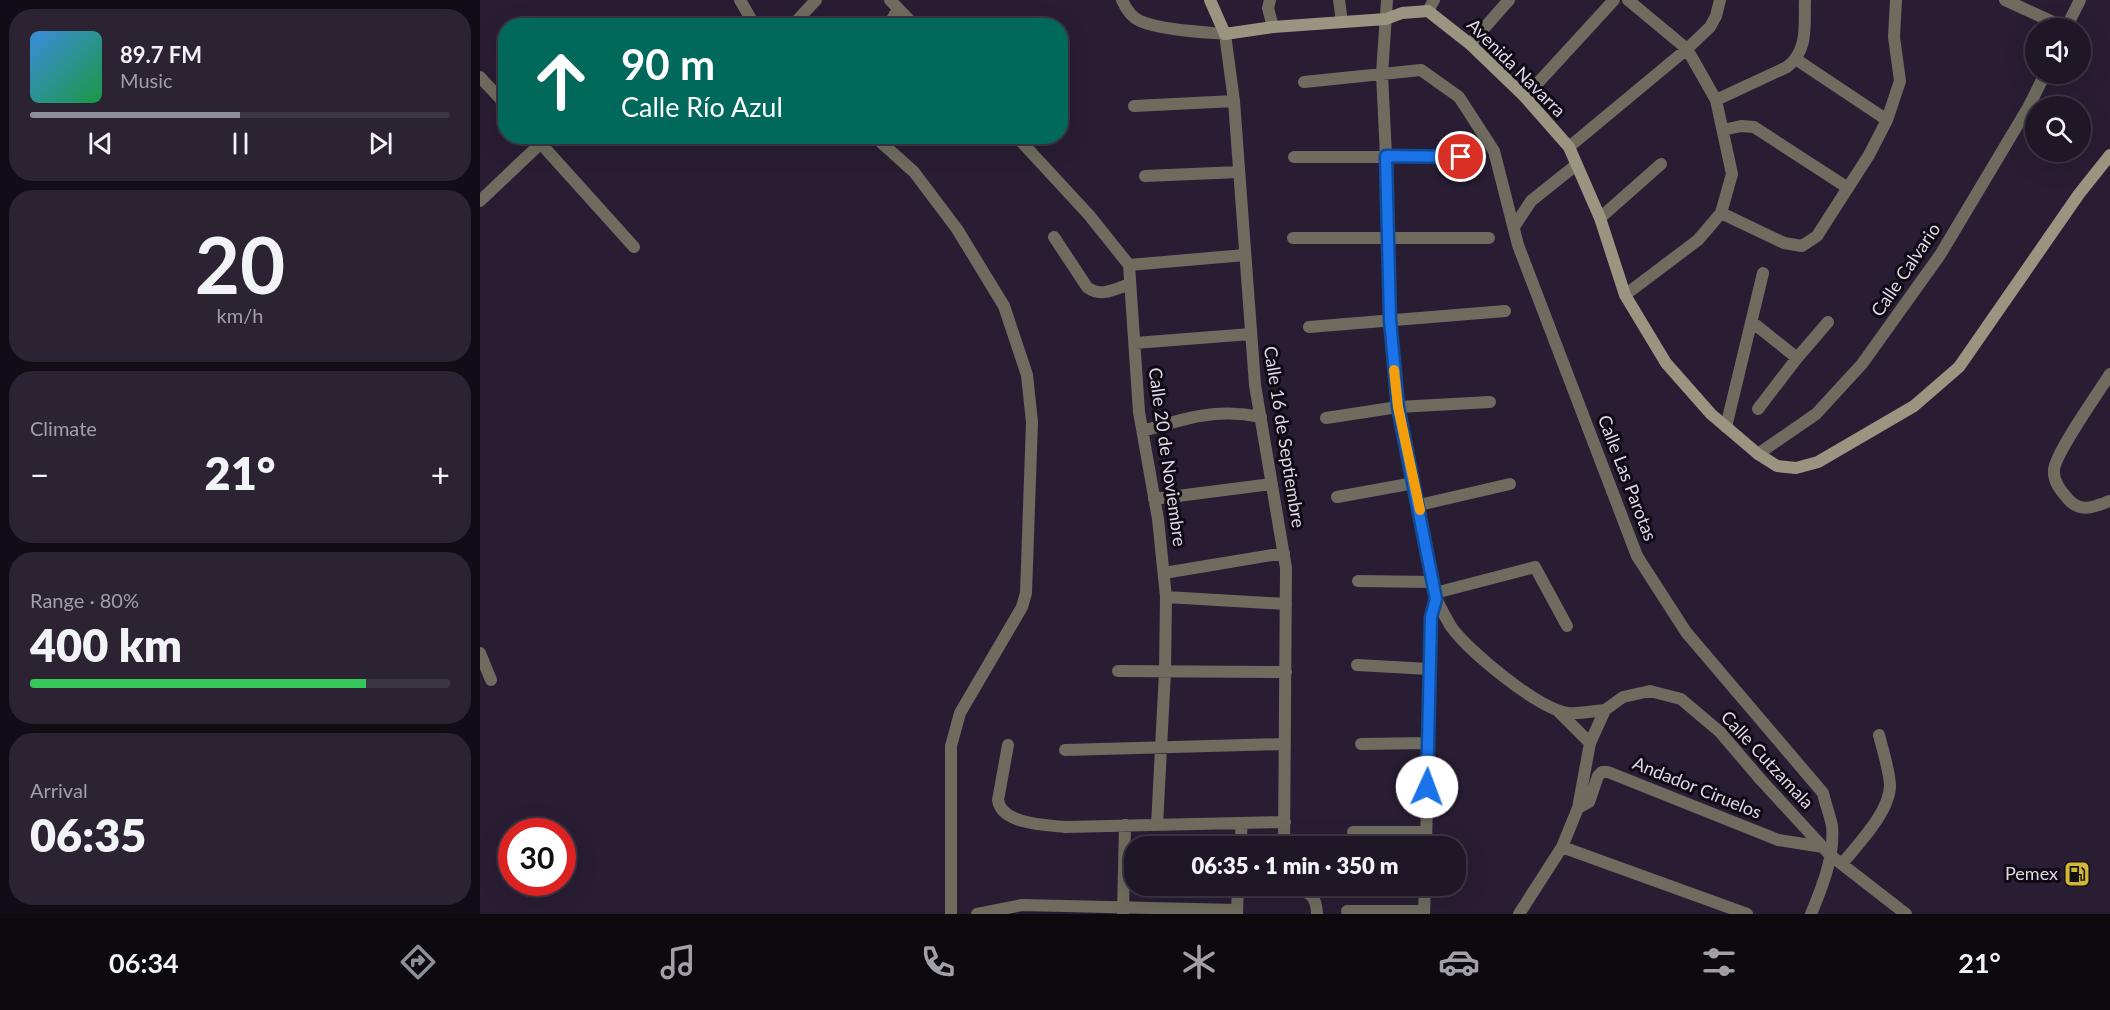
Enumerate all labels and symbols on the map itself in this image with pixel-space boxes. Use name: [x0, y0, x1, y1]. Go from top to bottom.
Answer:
street label: Avenida Navarra: [1463, 13, 1571, 121]
pin: [1435, 131, 1486, 182]
street label: Calle Calvario: [1866, 219, 1944, 320]
street label: Calle 16 de Septiembre: [1260, 344, 1310, 529]
street label: Calle 20 de Noviembre: [1145, 366, 1191, 548]
street label: Calle Las Parotas: [1594, 412, 1662, 544]
street label: Calle Cutzamala: [1717, 706, 1819, 813]
street label: Andador Ciruelos: [1630, 751, 1765, 823]
position arrow: [1395, 755, 1459, 819]
speed limit sign: 30: [498, 818, 576, 896]
fuel station icon: Pemex: [2062, 859, 2092, 889]
place label: Pemex: [2005, 862, 2058, 884]

